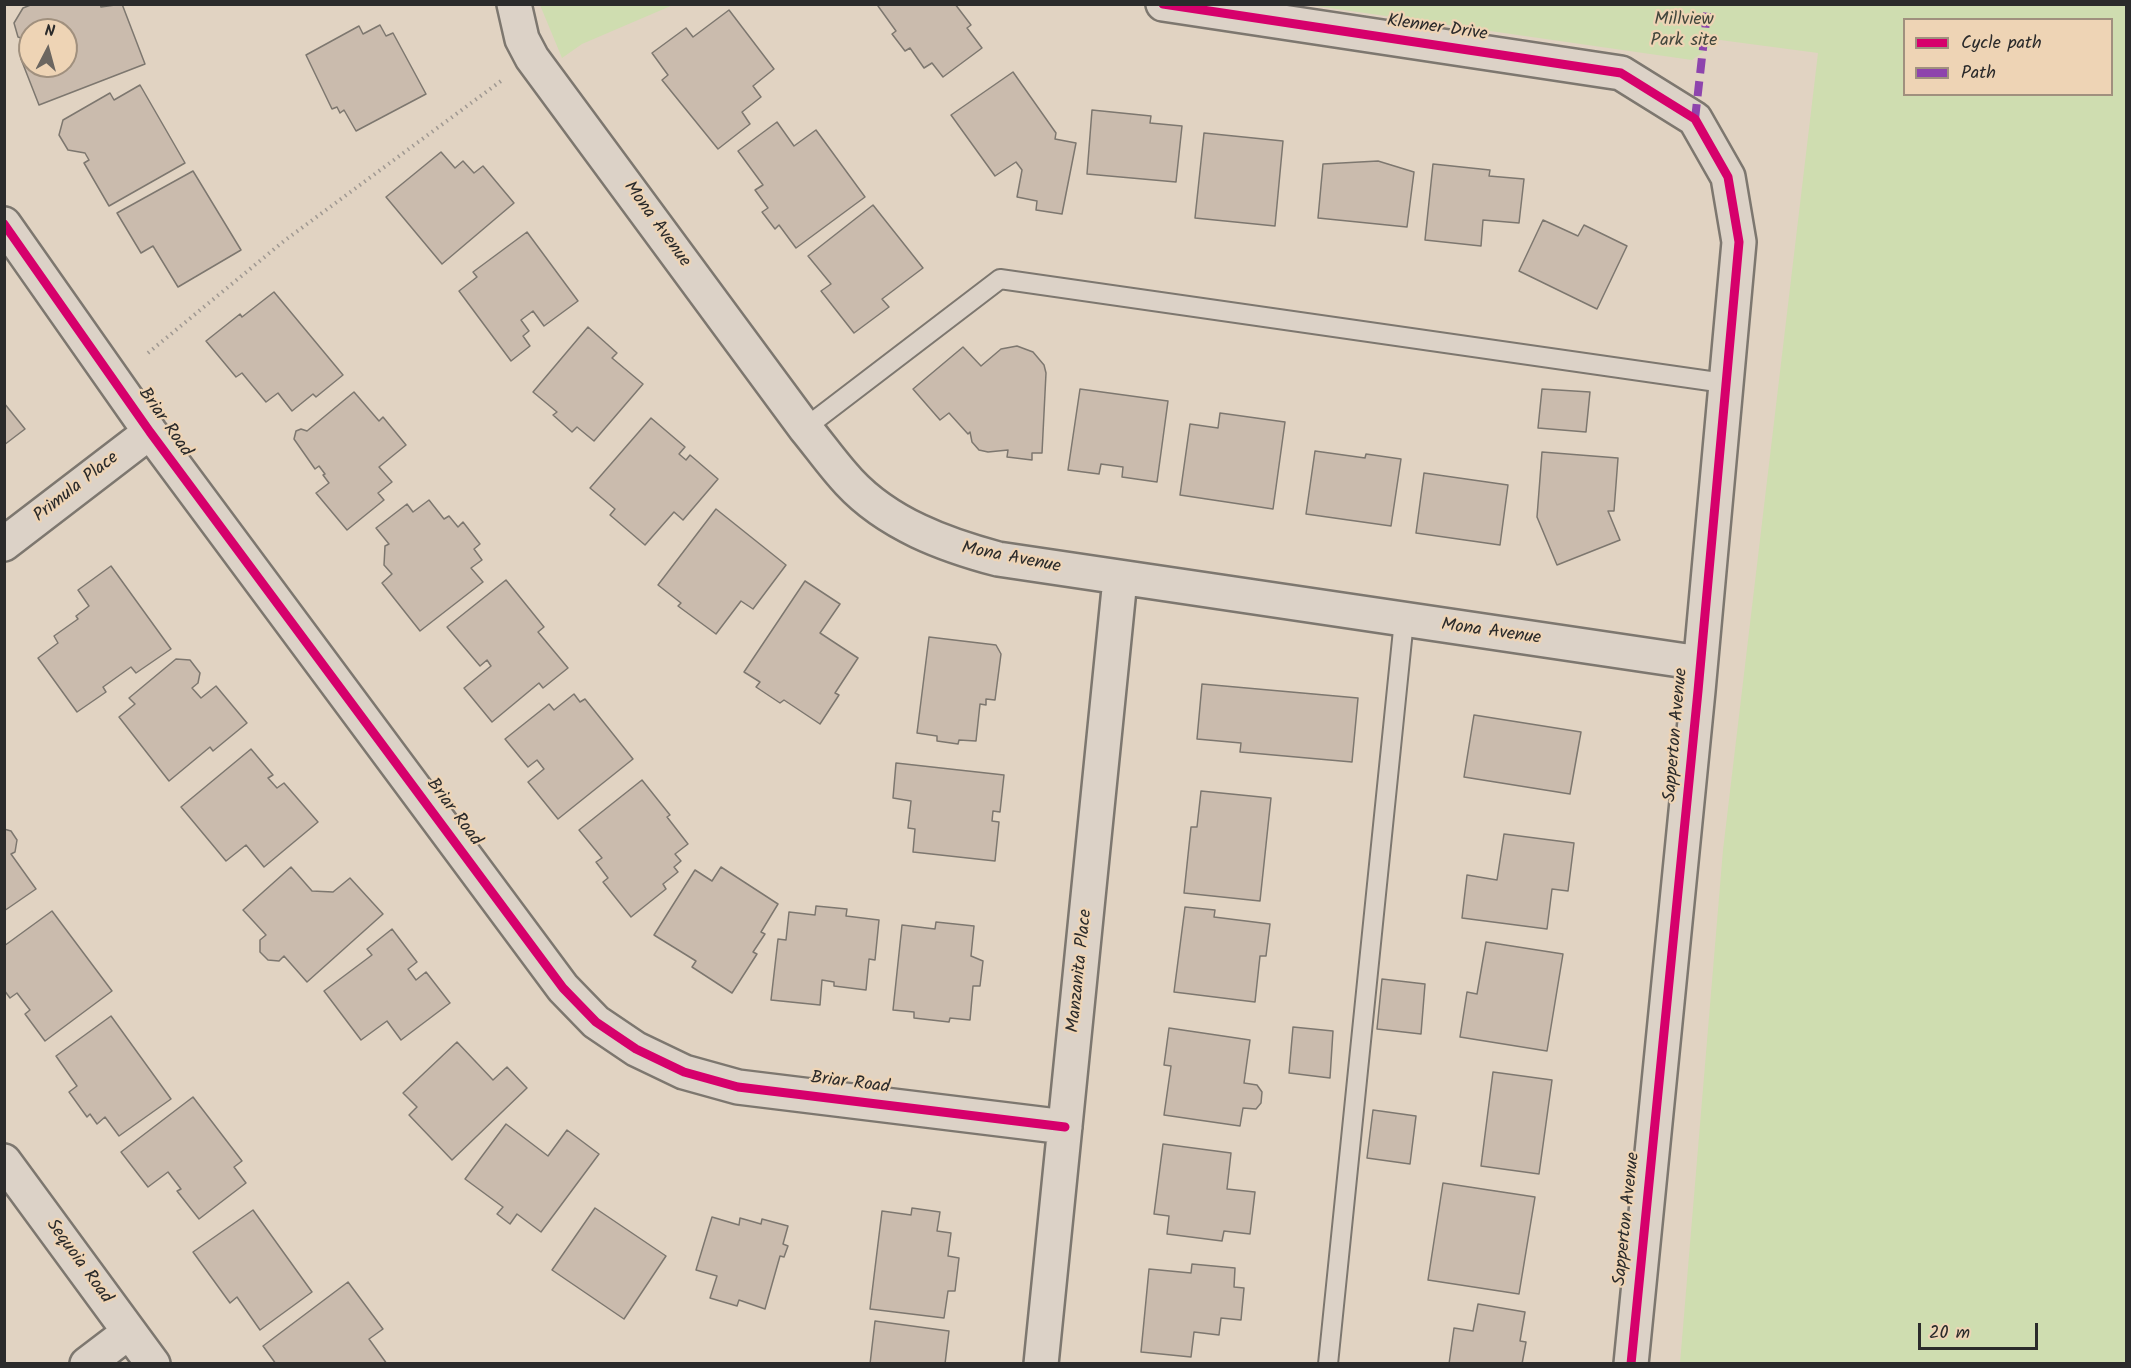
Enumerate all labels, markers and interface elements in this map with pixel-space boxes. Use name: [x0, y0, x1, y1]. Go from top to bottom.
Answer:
park label: Millview Park site: [1651, 10, 1717, 52]
street label: Klenner Drive: [1385, 11, 1489, 47]
north arrow: [18, 18, 78, 78]
legend: [1903, 18, 2113, 96]
text: N: [43, 19, 56, 45]
text: Cycle path: [1961, 29, 2042, 58]
text: Path: [1961, 59, 1996, 88]
street label: Mona Avenue: [618, 178, 694, 272]
street label: Briar Road: [132, 384, 196, 462]
street label: Primula Place: [30, 448, 124, 528]
street label: Mona Avenue: [960, 539, 1062, 579]
street label: Mona Avenue: [1440, 615, 1542, 651]
street label: Sapperton Avenue: [1660, 667, 1694, 803]
street label: Briar Road: [420, 775, 486, 851]
street label: Manzanita Place: [1064, 908, 1098, 1034]
street label: Briar Road: [809, 1068, 891, 1100]
street label: Sapperton Avenue: [1610, 1151, 1646, 1287]
street label: Sequoia Road: [40, 1216, 116, 1308]
scale bar: [1921, 1311, 2041, 1349]
text: 20 m: [1929, 1319, 1970, 1348]

